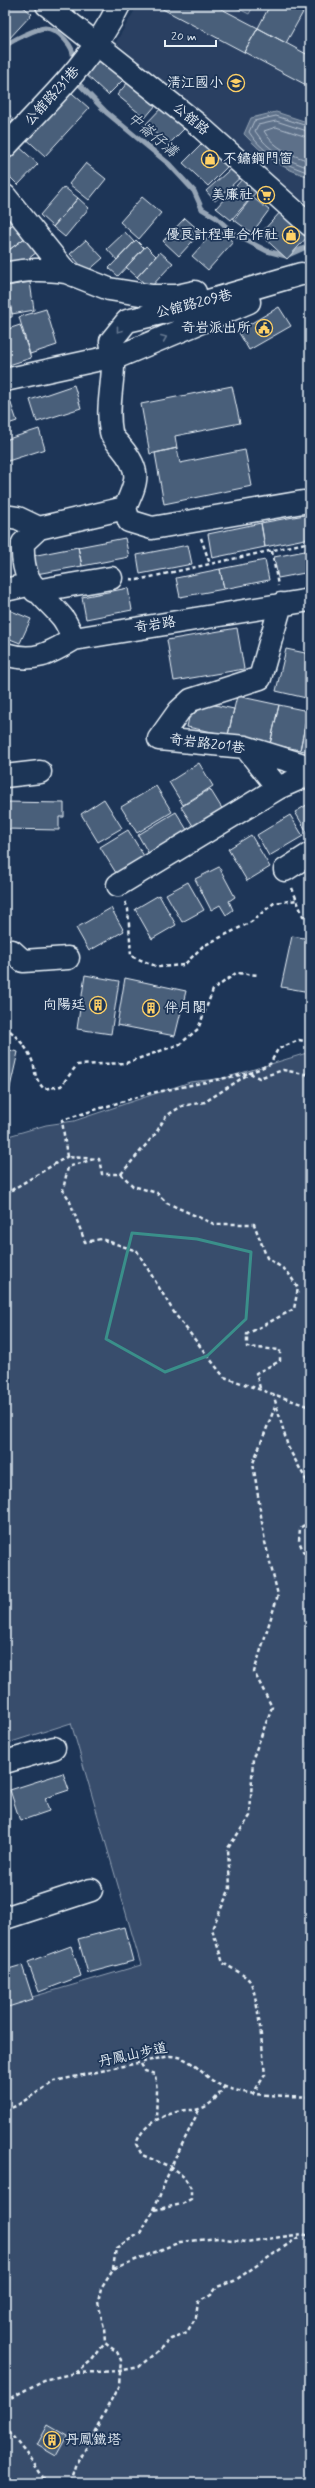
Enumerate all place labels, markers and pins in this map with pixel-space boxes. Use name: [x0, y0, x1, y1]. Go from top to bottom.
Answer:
school or university icon: 清江國小: [226, 73, 246, 93]
place label: 清江國小: [167, 74, 223, 92]
shop icon: 不鏽鋼門窗: [200, 149, 220, 169]
place label: 不鏽鋼門窗: [223, 150, 293, 168]
supermarket icon: 美廉社: [256, 185, 276, 205]
place label: 美廉社: [211, 186, 253, 204]
shop icon: 優良計程車合作社: [281, 225, 301, 245]
place label: 優良計程車合作社: [166, 226, 278, 244]
public building icon: 奇岩派出所: [254, 318, 274, 338]
place label: 奇岩派出所: [181, 319, 251, 337]
building icon: 向陽廷: [88, 995, 108, 1015]
place label: 向陽廷: [43, 996, 85, 1014]
building icon: 伴月閣: [141, 998, 161, 1018]
place label: 伴月閣: [164, 999, 206, 1017]
building icon: 丹鳳鐵塔: [42, 2430, 62, 2450]
place label: 丹鳳鐵塔: [65, 2431, 121, 2449]

